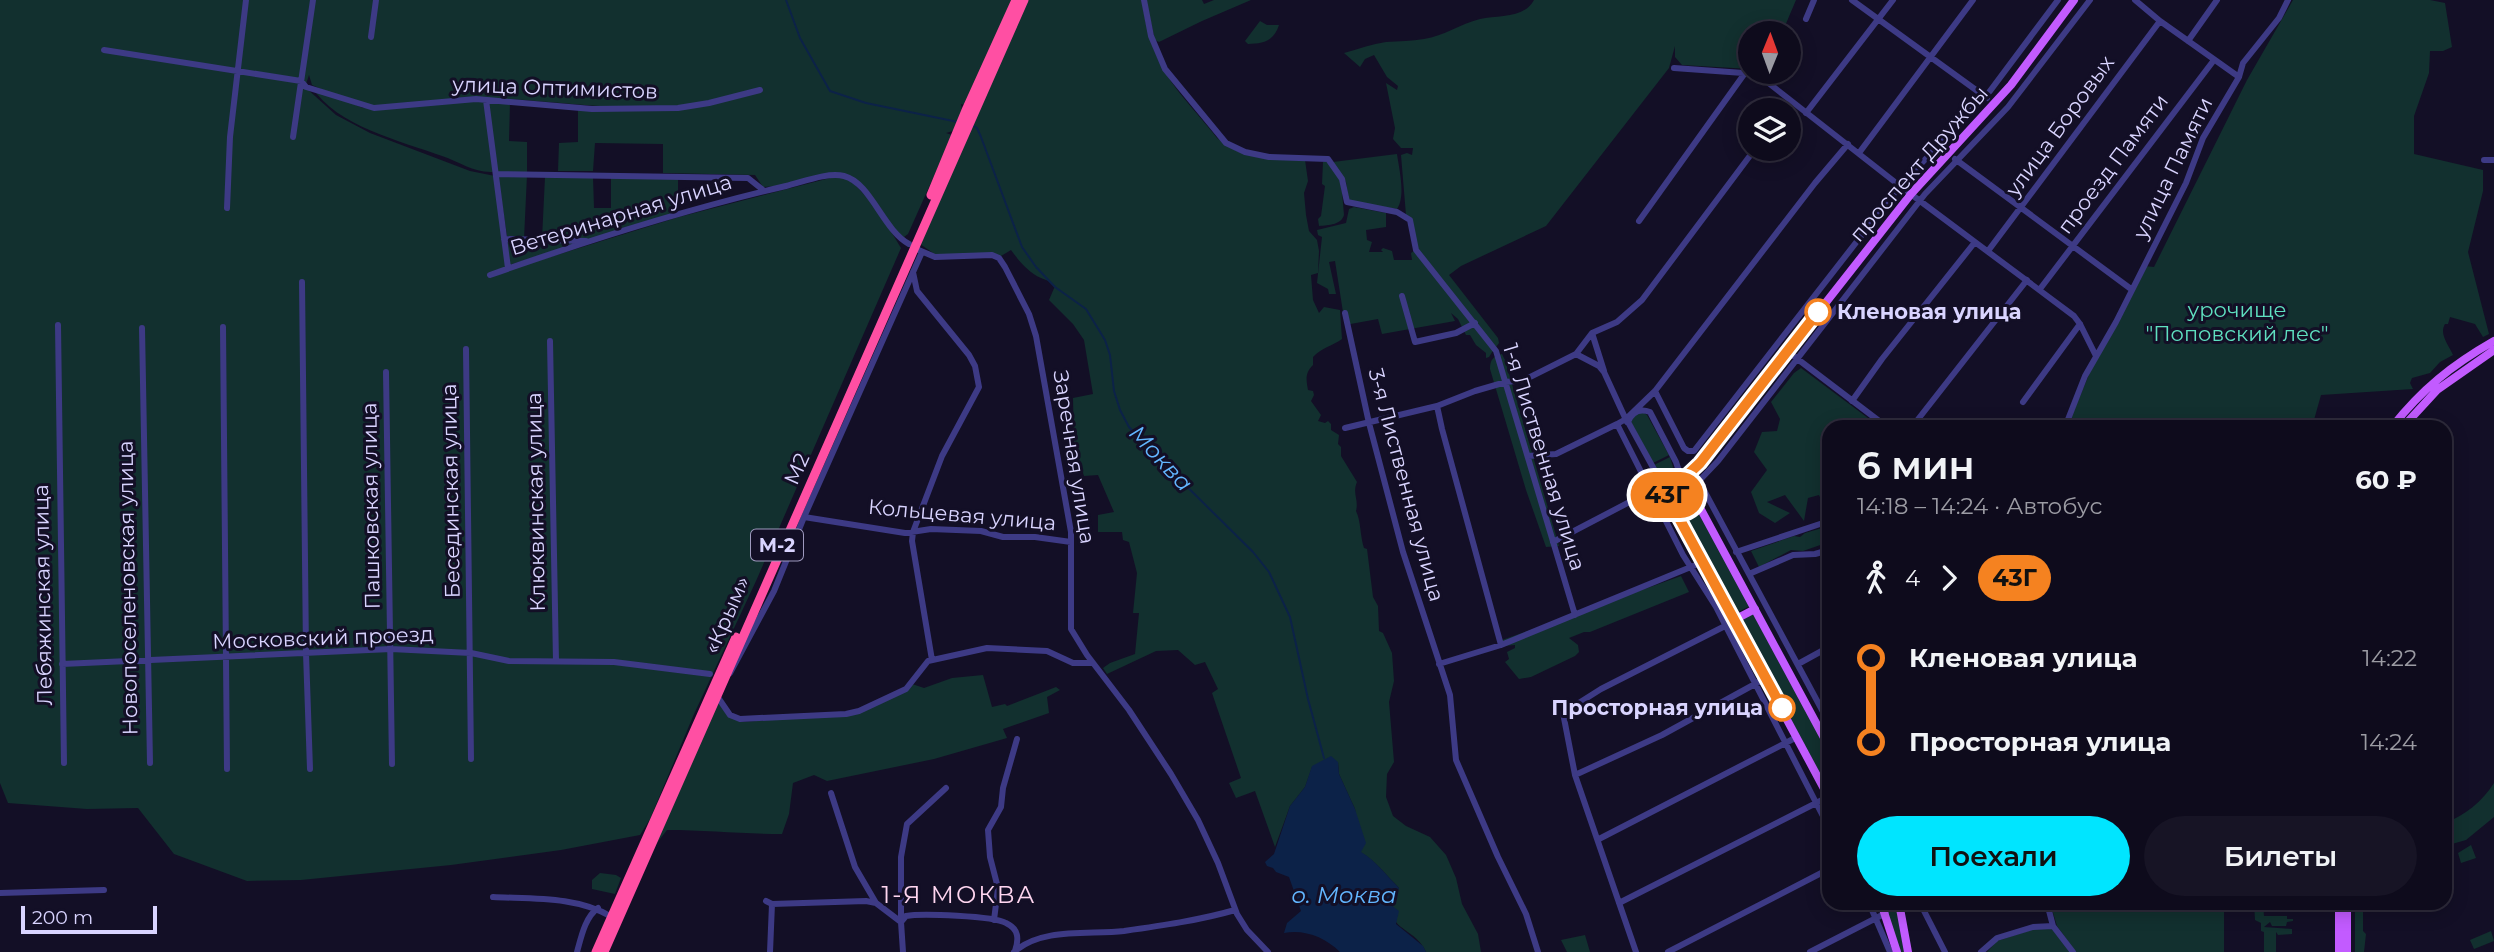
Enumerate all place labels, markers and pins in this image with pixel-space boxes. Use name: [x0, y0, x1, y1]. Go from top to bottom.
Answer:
marker: Кленовая улица: [1805, 299, 1831, 325]
place label: Кленовая улица: [1837, 299, 2021, 324]
place label: Просторная улица: [1551, 695, 1763, 720]
marker: Просторная улица: [1769, 695, 1795, 721]

